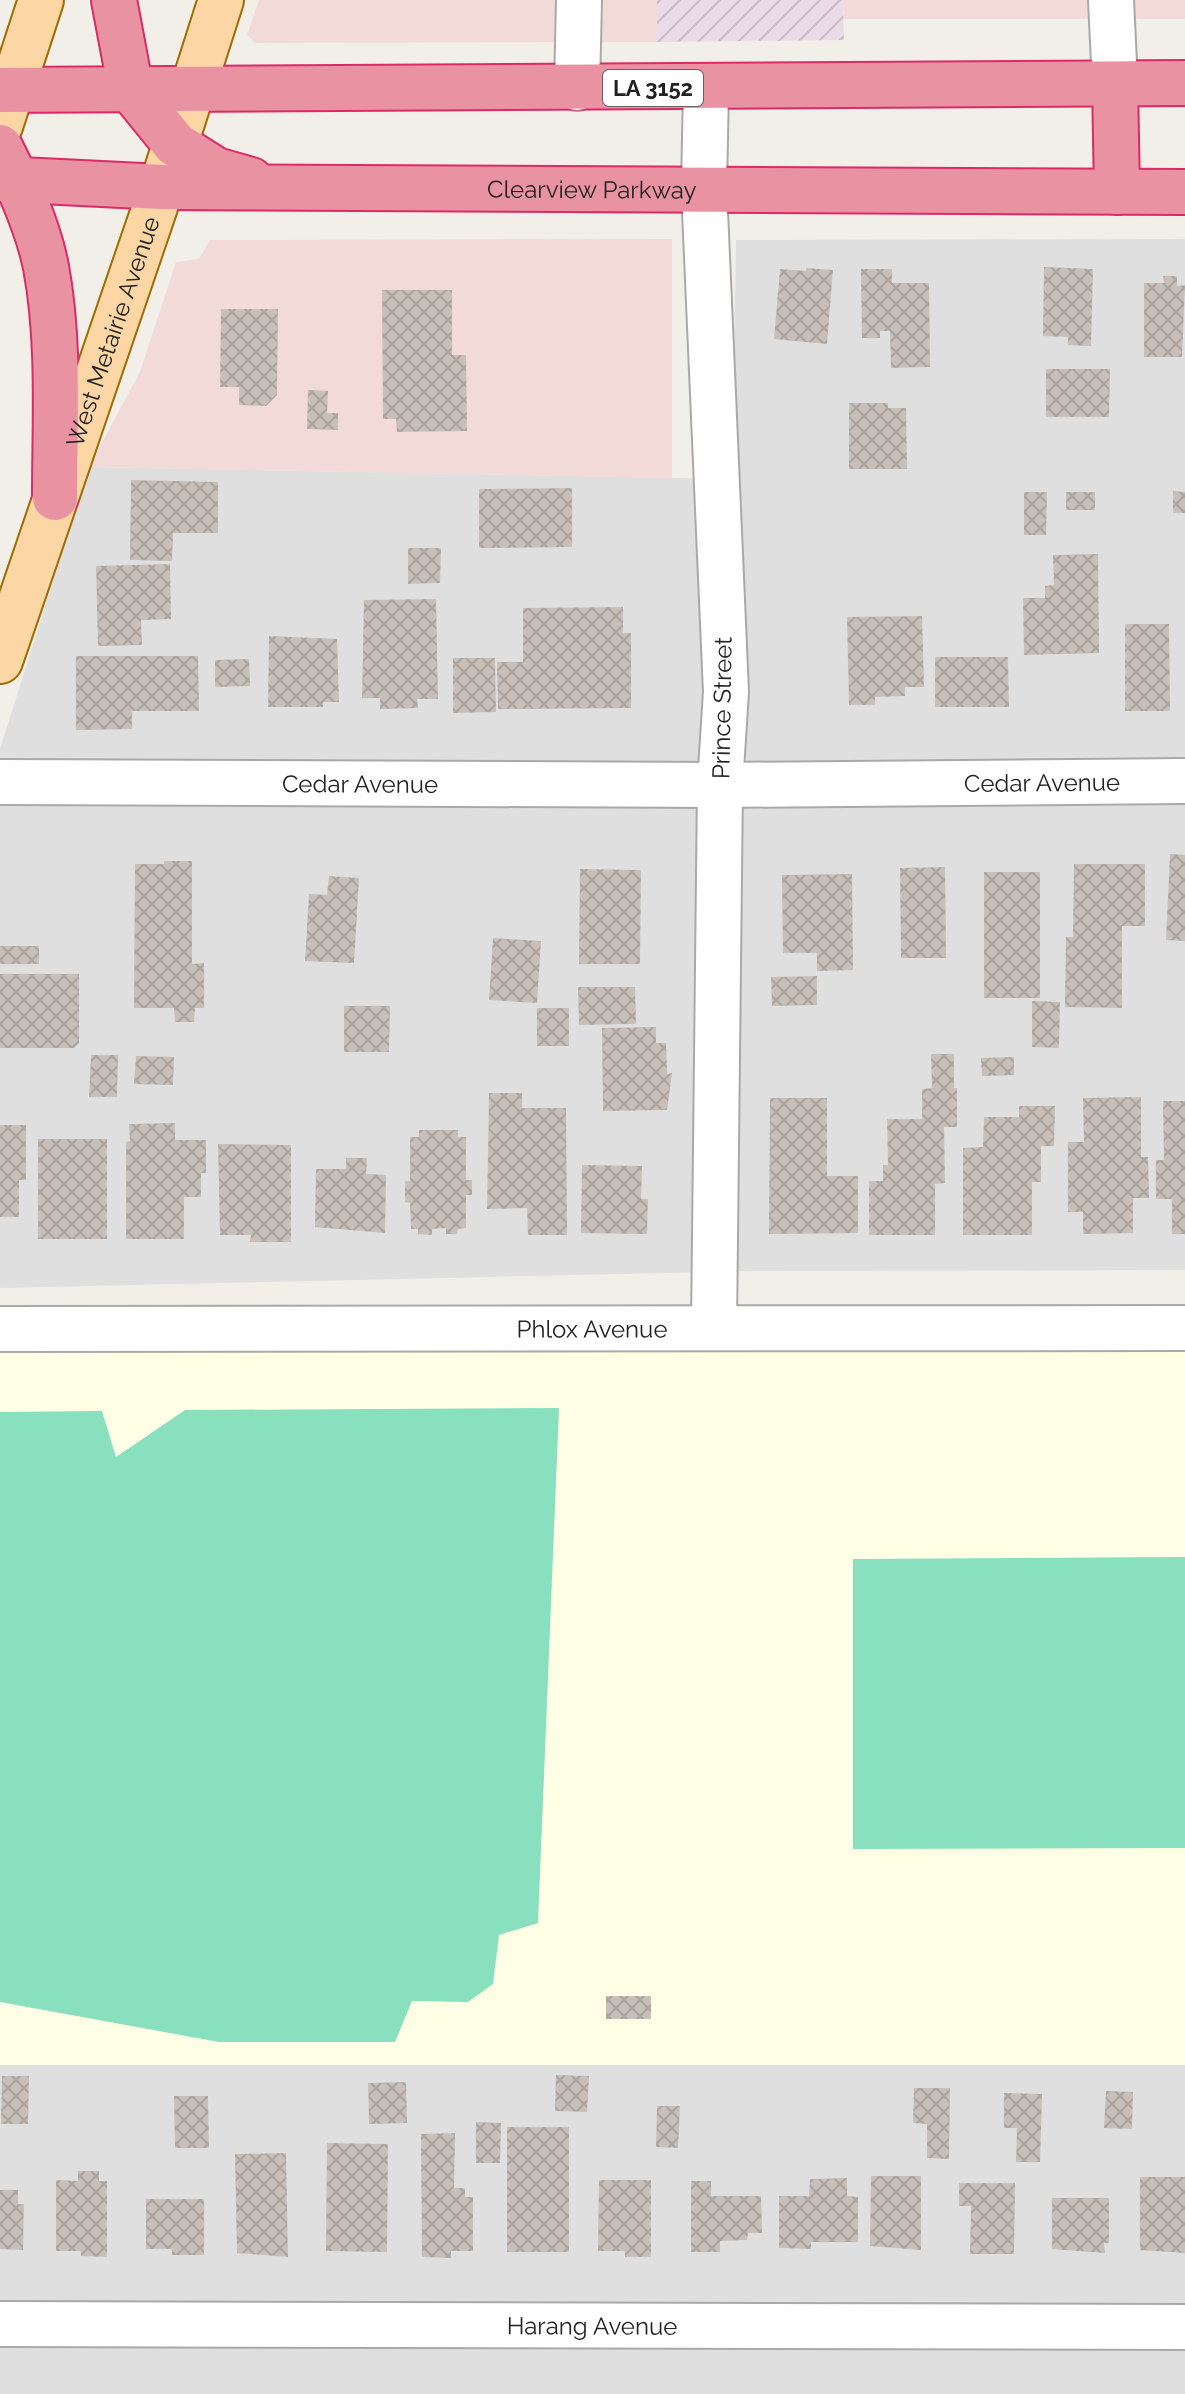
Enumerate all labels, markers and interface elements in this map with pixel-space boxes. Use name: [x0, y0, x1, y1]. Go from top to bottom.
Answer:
road number: LA 3152: [603, 70, 703, 106]
street label: Clearview Parkway: [487, 174, 697, 204]
street label: West Metairie Avenue: [60, 212, 165, 451]
street label: Prince Street: [706, 637, 738, 779]
street label: Cedar Avenue: [964, 767, 1120, 797]
street label: Cedar Avenue: [282, 769, 438, 798]
street label: Phlox Avenue: [517, 1314, 667, 1343]
street label: Harang Avenue: [507, 2311, 677, 2340]

